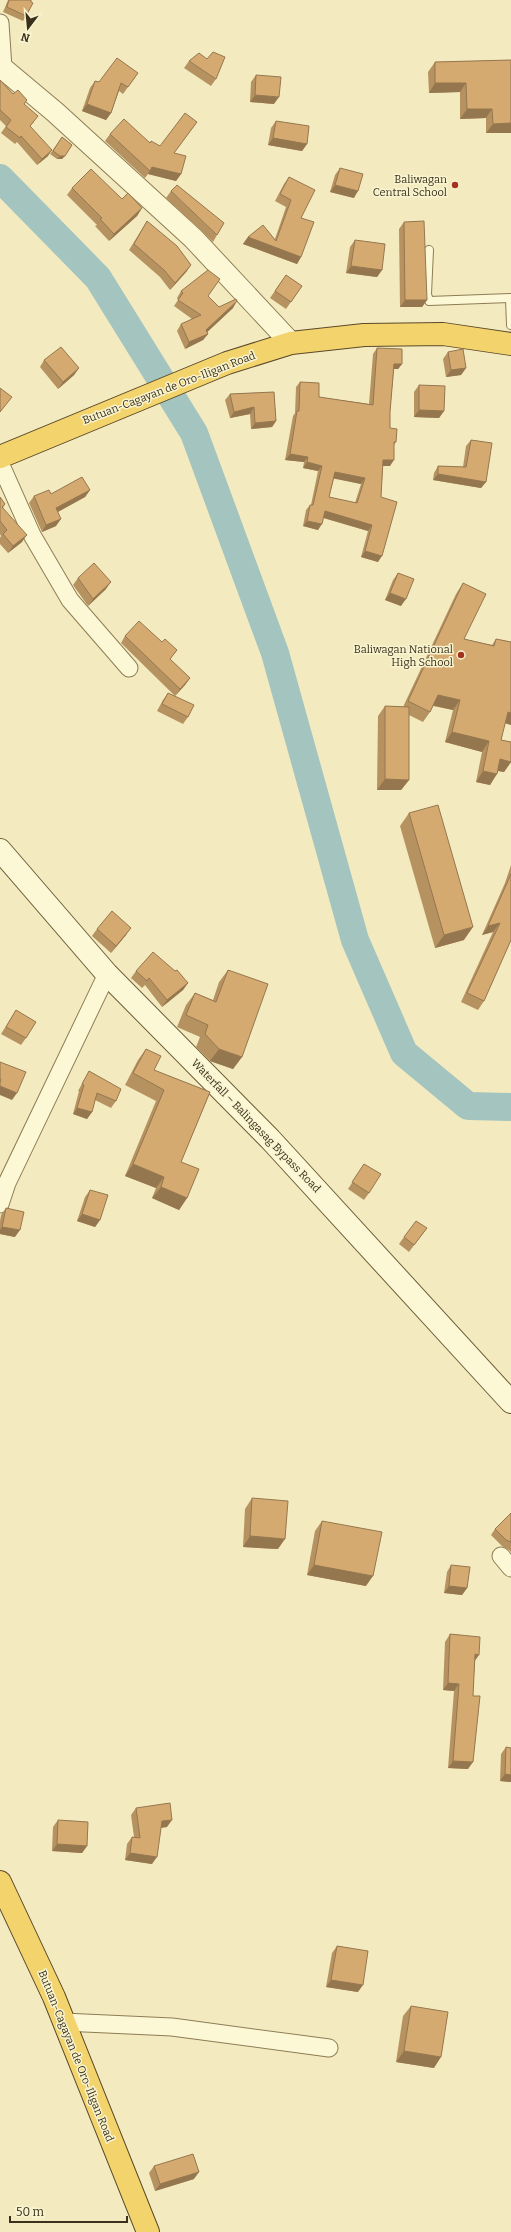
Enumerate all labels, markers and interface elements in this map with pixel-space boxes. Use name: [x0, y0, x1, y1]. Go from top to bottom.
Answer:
north arrow: [8, 8, 48, 48]
text: N: [19, 30, 31, 45]
place label: Baliwagan Central School: [373, 173, 447, 199]
marker: Baliwagan Central School: [450, 180, 460, 190]
street label: Butuan-Cagayan de Oro-Iligan Road: [81, 349, 258, 427]
place label: Baliwagan National High School: [354, 643, 453, 669]
marker: Baliwagan National High School: [456, 650, 466, 660]
street label: Waterfall ‒ Balingasag Bypass Road: [189, 1057, 324, 1196]
street label: Butuan-Cagayan de Oro-Iligan Road: [36, 1968, 117, 2144]
scale bar: [10, 2198, 127, 2224]
text: 50 m: [16, 2205, 45, 2219]

